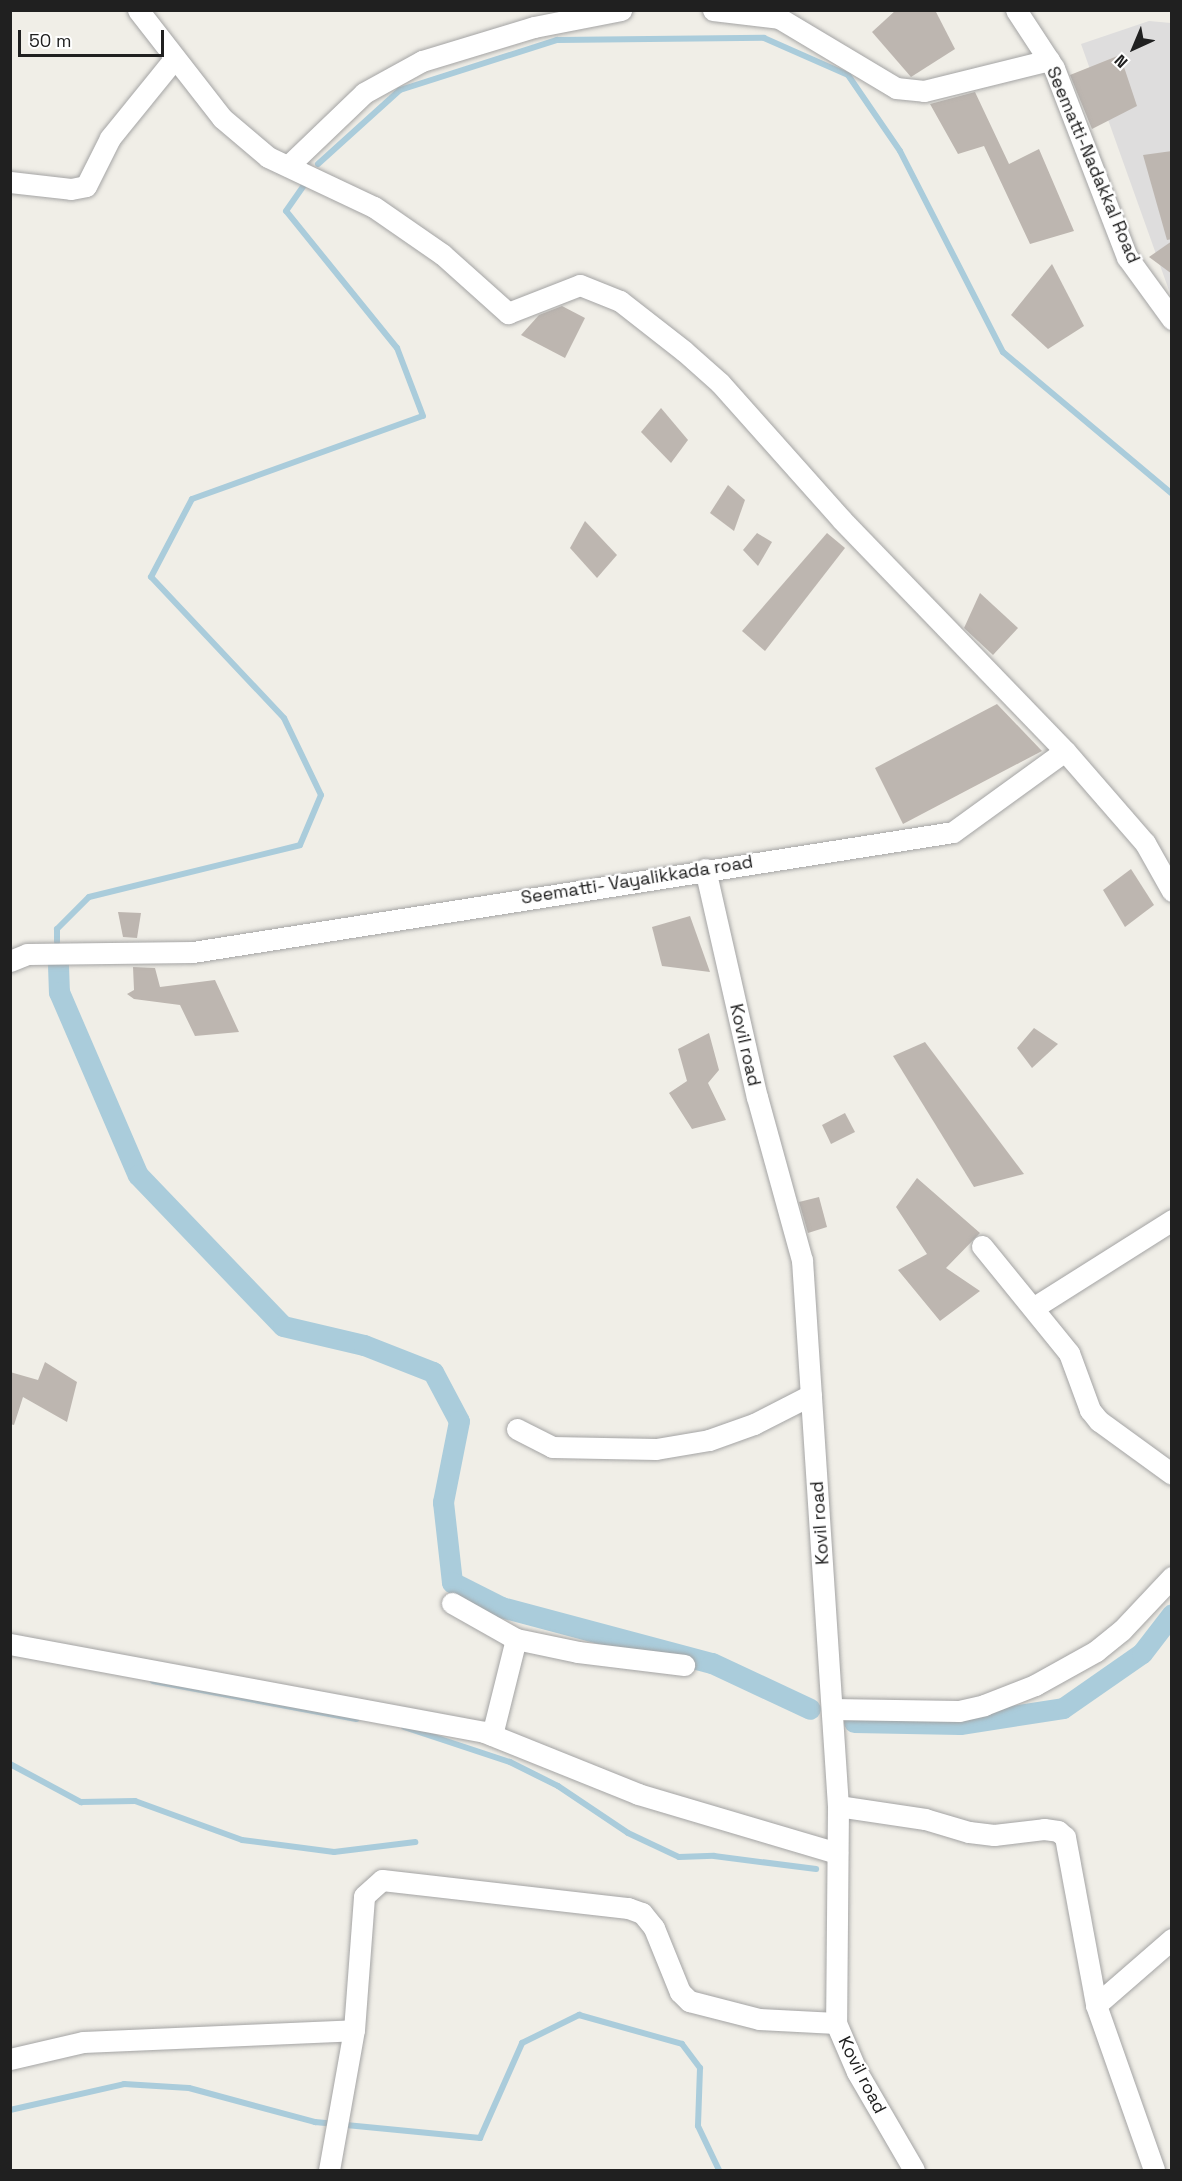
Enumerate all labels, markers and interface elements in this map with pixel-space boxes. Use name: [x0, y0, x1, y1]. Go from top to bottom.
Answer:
scale bar: [21, 18, 166, 56]
north arrow: [1104, 18, 1164, 78]
text: 50 m: [29, 29, 71, 52]
street label: Seematti-Nadakkal Road: [1042, 63, 1144, 267]
street label: Seematti- Vayalikkada road: [519, 851, 755, 909]
street label: Kovil road: [725, 1002, 765, 1088]
street label: Kovil road: [806, 1480, 834, 1566]
street label: Kovil road: [833, 2033, 891, 2117]

